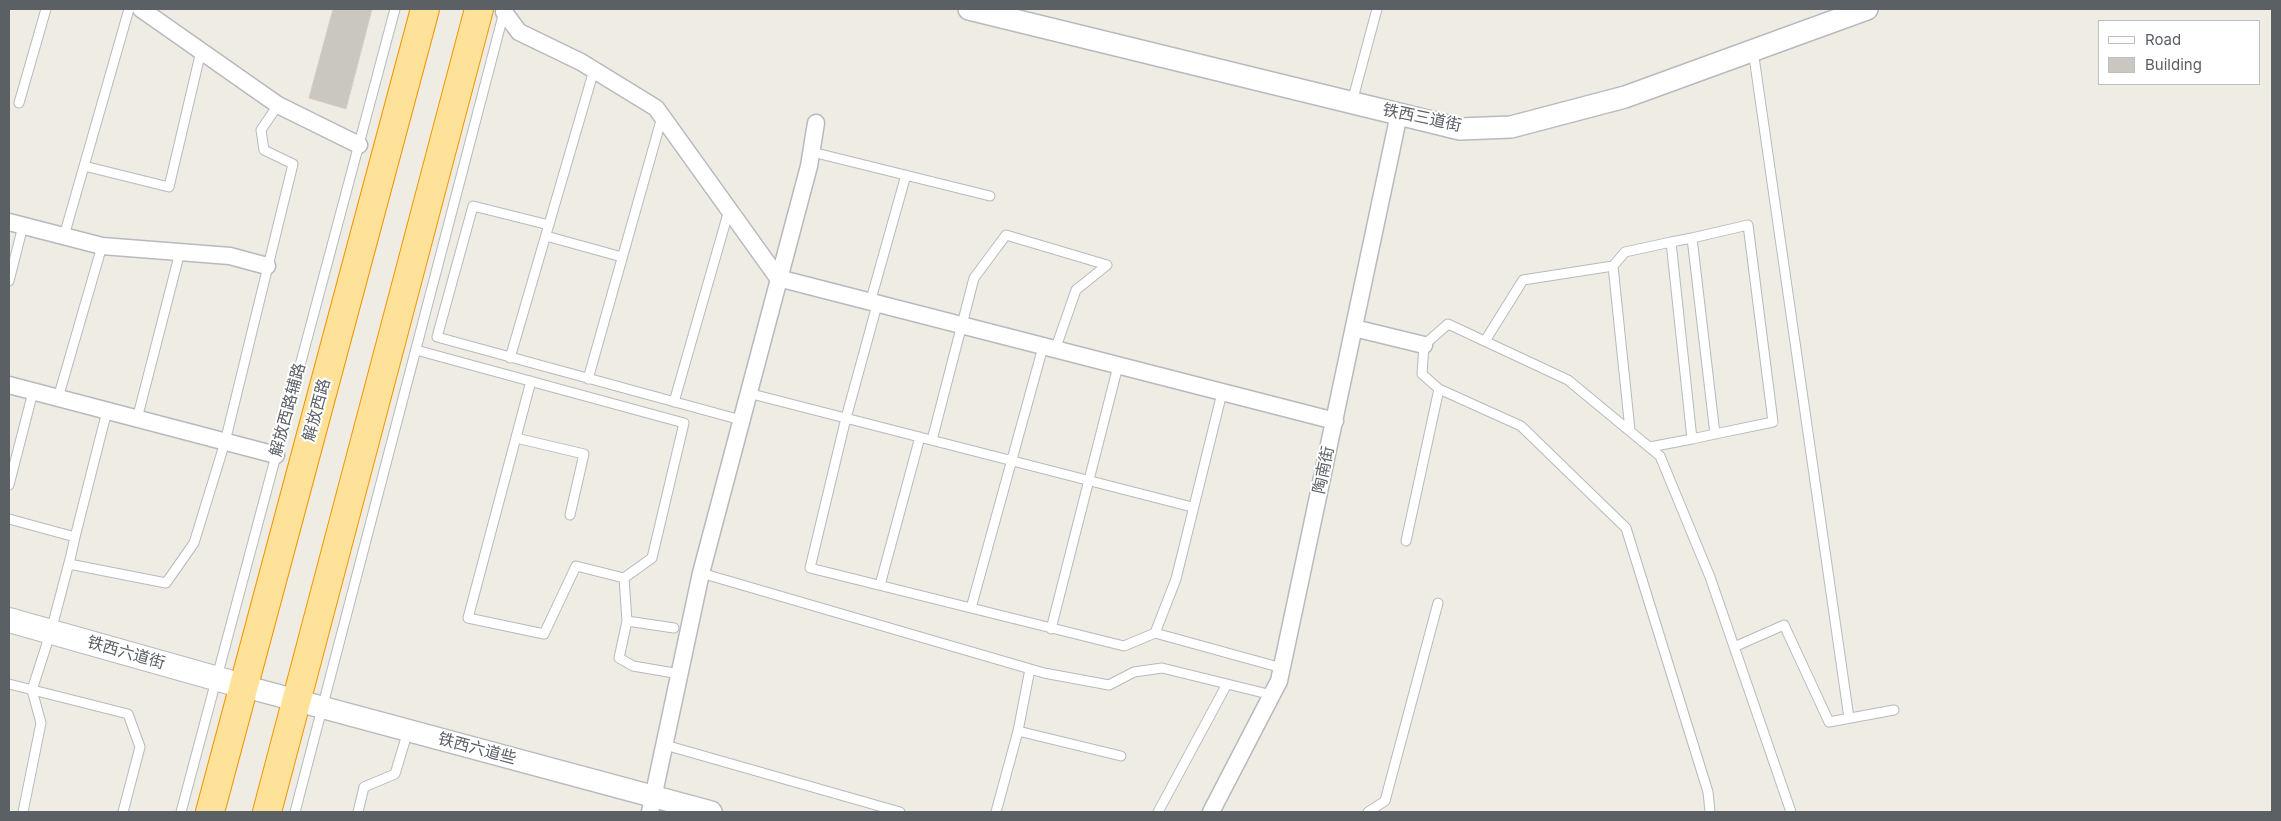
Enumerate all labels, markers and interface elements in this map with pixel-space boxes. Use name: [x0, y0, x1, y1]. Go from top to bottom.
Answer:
legend: [2098, 20, 2261, 85]
text: Road: [2145, 30, 2181, 49]
text: Building: [2145, 55, 2202, 74]
street label: 铁西三道街: [1381, 100, 1463, 136]
street label: 解放西路辅路: [266, 361, 310, 459]
street label: 解放西路: [299, 377, 335, 443]
street label: 陶南街: [1310, 445, 1338, 495]
street label: 铁西六道街: [85, 633, 167, 673]
street label: 铁西六道些: [436, 729, 518, 769]

